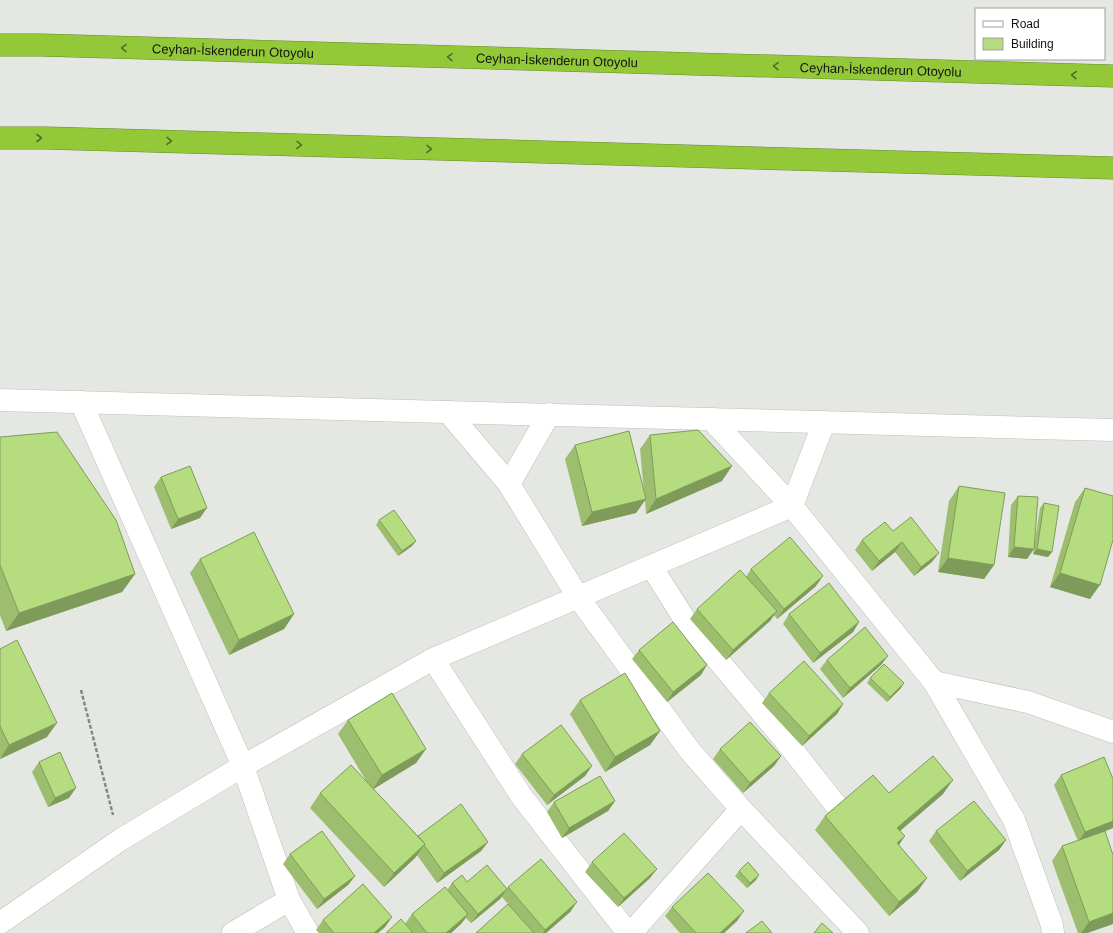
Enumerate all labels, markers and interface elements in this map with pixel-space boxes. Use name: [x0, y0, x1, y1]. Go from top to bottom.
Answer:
legend: [975, 8, 1105, 60]
text: Road: [1011, 17, 1040, 31]
text: Building: [1011, 37, 1054, 51]
street label: Ceyhan-İskenderun Otoyolu: [152, 41, 314, 61]
one-way arrow: [121, 43, 127, 52]
street label: Ceyhan-İskenderun Otoyolu: [476, 51, 638, 70]
one-way arrow: [447, 53, 453, 61]
street label: Ceyhan-İskenderun Otoyolu: [799, 60, 962, 80]
one-way arrow: [773, 62, 779, 70]
one-way arrow: [1071, 71, 1077, 79]
one-way arrow: [36, 134, 42, 142]
one-way arrow: [166, 137, 172, 145]
one-way arrow: [296, 141, 302, 149]
one-way arrow: [426, 144, 432, 153]

